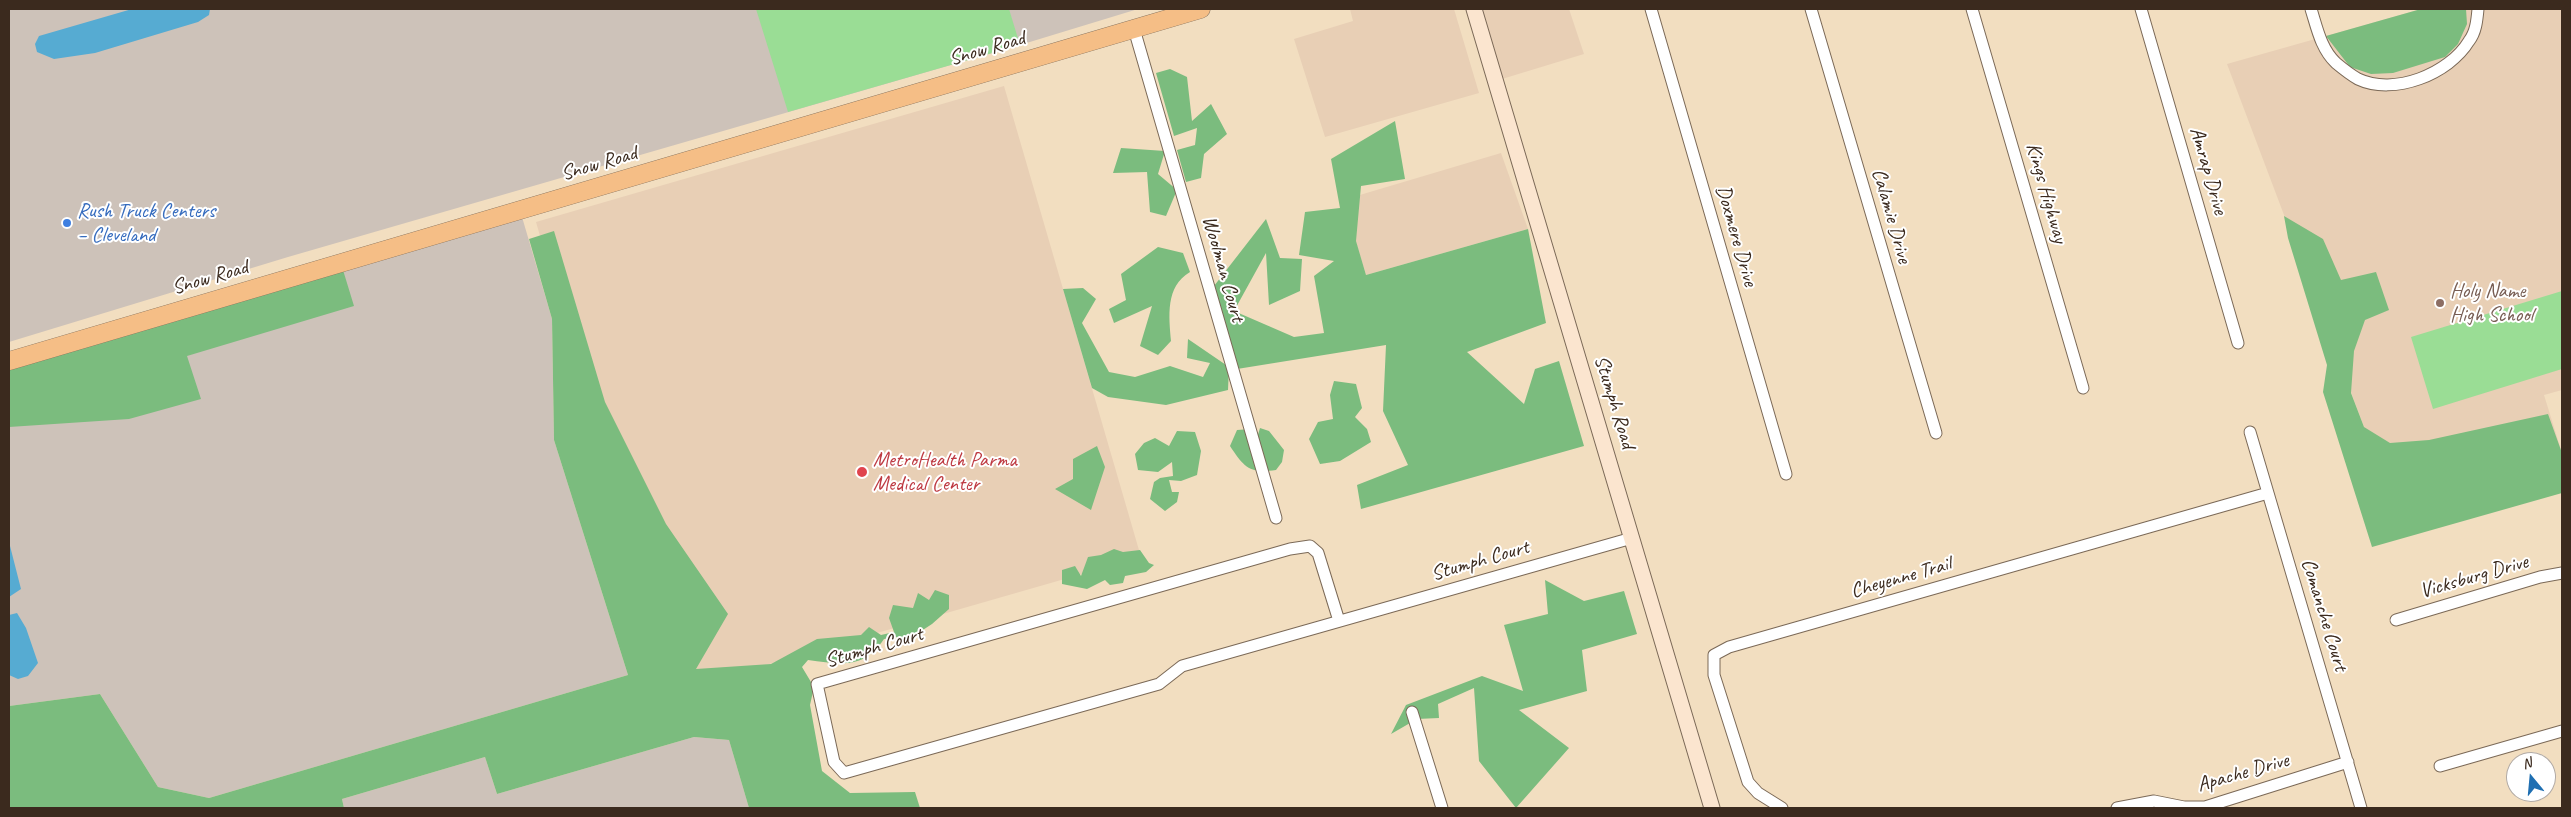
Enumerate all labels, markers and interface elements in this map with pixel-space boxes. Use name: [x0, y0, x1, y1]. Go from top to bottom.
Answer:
street label: Snow Road: [946, 26, 1028, 72]
street label: Amrap Drive: [2184, 124, 2232, 218]
street label: Kings Highway: [2020, 140, 2072, 246]
street label: Snow Road: [558, 141, 640, 187]
street label: Calamie Drive: [1865, 166, 1917, 266]
street label: Doxmere Drive: [1710, 183, 1762, 289]
place label: Rush Truck Centers – Cleveland: [77, 198, 215, 248]
street label: Woolman Court: [1196, 213, 1250, 325]
marker: Rush Truck Centers – Cleveland: [61, 217, 73, 229]
street label: Snow Road: [169, 255, 251, 301]
place label: Holy Name High School: [2450, 278, 2533, 328]
marker: Holy Name High School: [2434, 297, 2446, 309]
street label: Stumph Road: [1588, 352, 1640, 452]
place label: MetroHealth Parma Medical Center: [873, 447, 1017, 497]
marker: MetroHealth Parma Medical Center: [855, 465, 869, 479]
street label: Stumph Court: [1428, 535, 1532, 587]
street label: Vicksburg Drive: [2417, 550, 2531, 604]
street label: Cheyenne Trail: [1848, 552, 1954, 604]
street label: Comanche Court: [2295, 556, 2353, 674]
street label: Stumph Court: [822, 622, 926, 674]
street label: Apache Drive: [2194, 748, 2292, 798]
north arrow: [2506, 752, 2556, 802]
text: N: [2520, 754, 2533, 773]

